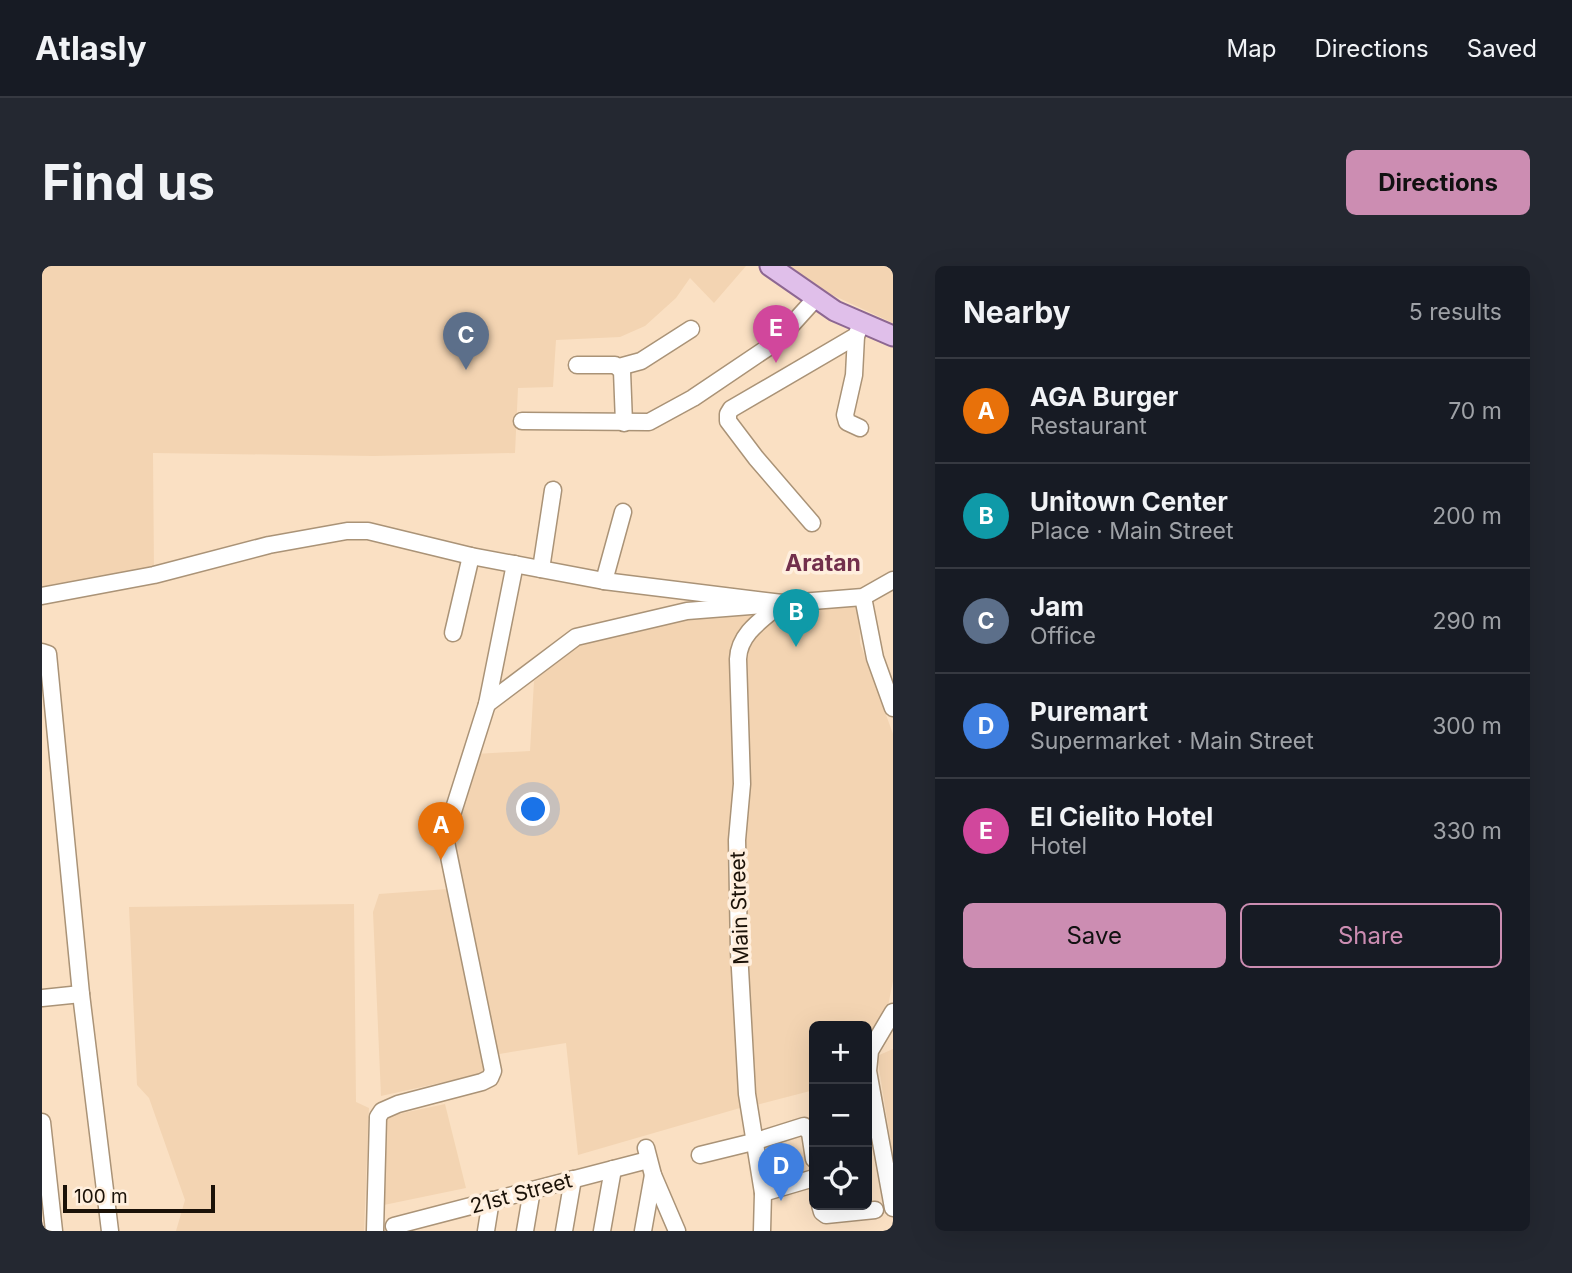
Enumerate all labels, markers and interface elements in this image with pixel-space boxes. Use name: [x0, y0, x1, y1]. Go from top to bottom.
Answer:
text: Atlasly: [35, 28, 147, 68]
text: Map: [1227, 34, 1276, 63]
text: Directions: [1314, 34, 1429, 63]
text: Saved: [1467, 34, 1537, 63]
button: Directions: [1346, 150, 1530, 215]
text: Find us: [42, 153, 215, 212]
text: Nearby: [963, 294, 1071, 330]
text: 5 results: [1409, 298, 1502, 326]
pin: E: [753, 305, 799, 363]
pin: C: [443, 312, 489, 370]
text: AGA Burger: [1030, 381, 1178, 412]
text: A: [977, 397, 995, 425]
text: 70 m: [1448, 397, 1502, 425]
text: Restaurant: [1030, 412, 1147, 440]
text: Unitown Center: [1030, 486, 1228, 517]
text: B: [978, 502, 994, 530]
text: 200 m: [1432, 502, 1502, 530]
text: Place · Main Street: [1030, 517, 1234, 545]
district label: Aratan: [785, 549, 861, 577]
pin: B: [773, 589, 819, 647]
text: Jam: [1030, 591, 1084, 622]
text: C: [977, 607, 995, 635]
text: 290 m: [1433, 607, 1502, 635]
text: Office: [1030, 622, 1096, 650]
text: Puremart: [1030, 696, 1148, 727]
text: D: [978, 712, 994, 740]
text: 300 m: [1432, 712, 1502, 740]
text: Supermarket · Main Street: [1030, 727, 1314, 755]
your location: [516, 792, 550, 826]
text: El Cielito Hotel: [1030, 801, 1213, 832]
pin: A: [418, 802, 464, 860]
text: E: [979, 817, 993, 845]
text: 330 m: [1432, 817, 1502, 845]
text: Hotel: [1030, 832, 1087, 860]
street label: Main Street: [725, 851, 753, 965]
button: Save: [963, 903, 1226, 968]
button: Share: [1240, 903, 1502, 968]
map controls: [809, 1021, 872, 1210]
button: +: [809, 1021, 872, 1084]
button: −: [809, 1084, 872, 1147]
pin: D: [758, 1143, 804, 1201]
button: locate: [809, 1147, 872, 1210]
street label: 21st Street: [467, 1167, 575, 1219]
scale bar: [63, 1182, 215, 1214]
text: 100 m: [74, 1185, 128, 1208]

